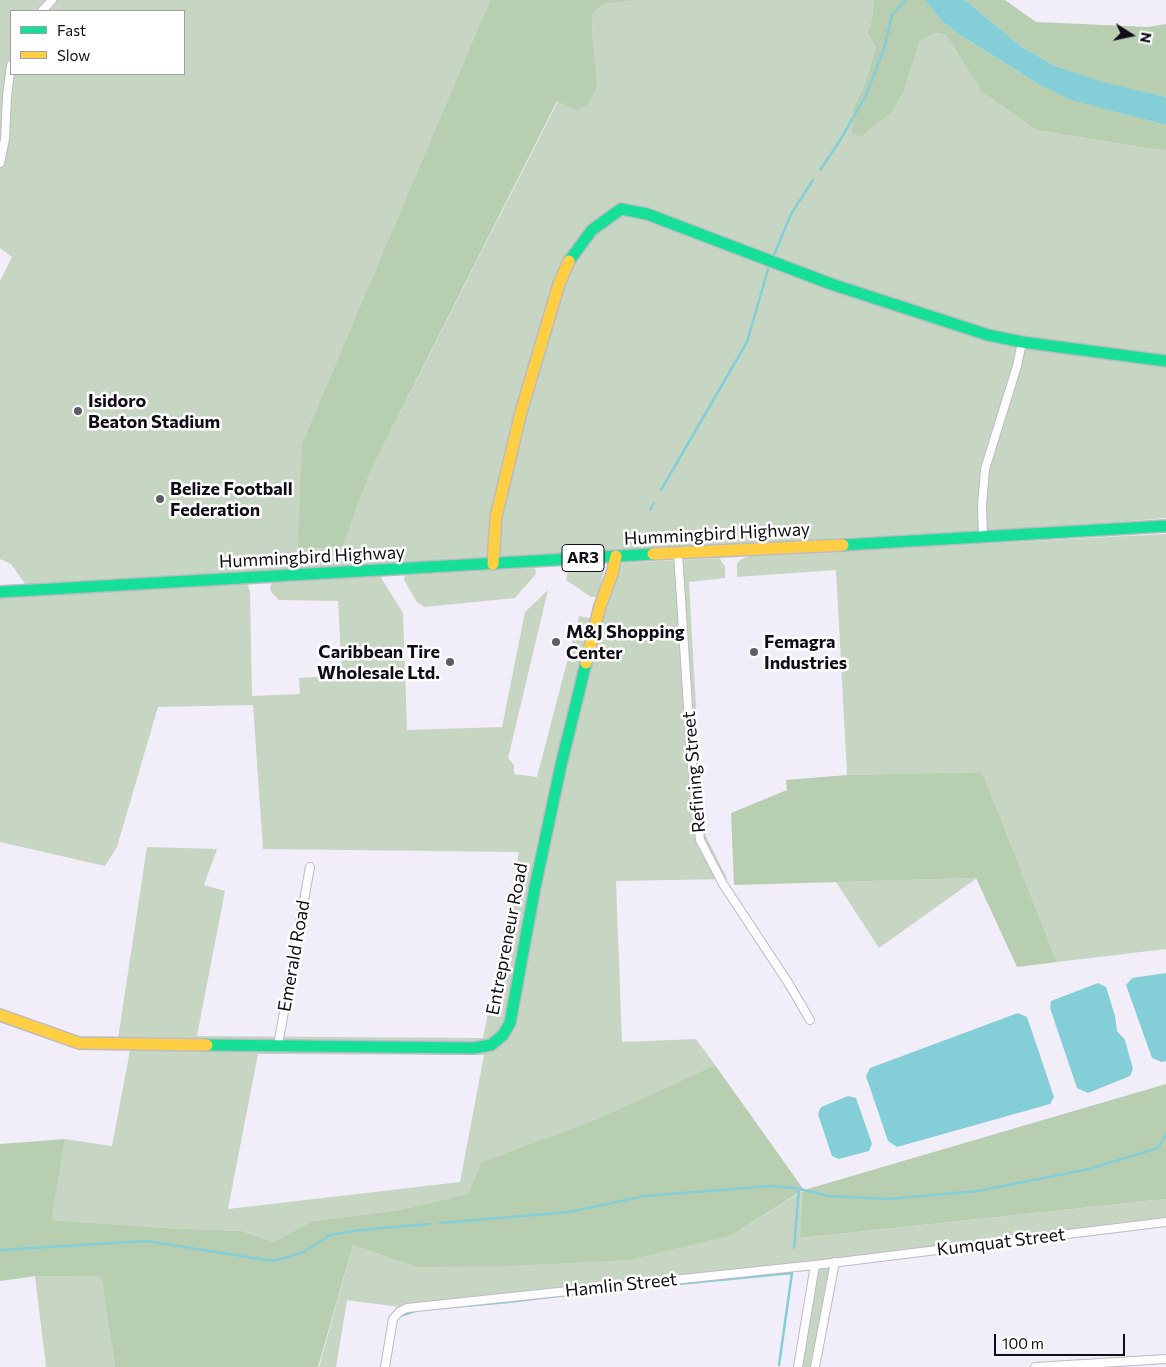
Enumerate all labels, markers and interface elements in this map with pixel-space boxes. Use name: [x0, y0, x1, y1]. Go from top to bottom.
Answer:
legend: [10, 10, 185, 75]
north arrow: [1106, 10, 1156, 60]
text: Fast: [57, 21, 86, 39]
text: N: [1137, 31, 1156, 44]
text: Slow: [57, 46, 90, 64]
place label: Isidoro Beaton Stadium: [88, 390, 220, 432]
marker: Isidoro Beaton Stadium: [72, 405, 84, 417]
place label: Belize Football Federation: [170, 478, 293, 520]
marker: Belize Football Federation: [154, 493, 166, 505]
street label: Hummingbird Highway: [623, 518, 811, 550]
street label: Hummingbird Highway: [218, 541, 406, 573]
road number: AR3: [562, 544, 604, 572]
place label: M&J Shopping Center: [566, 621, 685, 664]
place label: Femagra Industries: [764, 631, 847, 674]
marker: M&J Shopping Center: [550, 636, 562, 648]
place label: Caribbean Tire Wholesale Ltd.: [317, 641, 440, 684]
marker: Femagra Industries: [748, 646, 760, 658]
marker: Caribbean Tire Wholesale Ltd.: [444, 656, 456, 668]
street label: Refining Street: [678, 710, 710, 834]
street label: Entrepreneur Road: [482, 861, 532, 1017]
street label: Emerald Road: [274, 899, 314, 1013]
street label: Kumquat Street: [936, 1223, 1066, 1261]
street label: Hamlin Street: [564, 1268, 678, 1302]
scale bar: [996, 1324, 1127, 1356]
text: 100 m: [1002, 1334, 1044, 1352]

